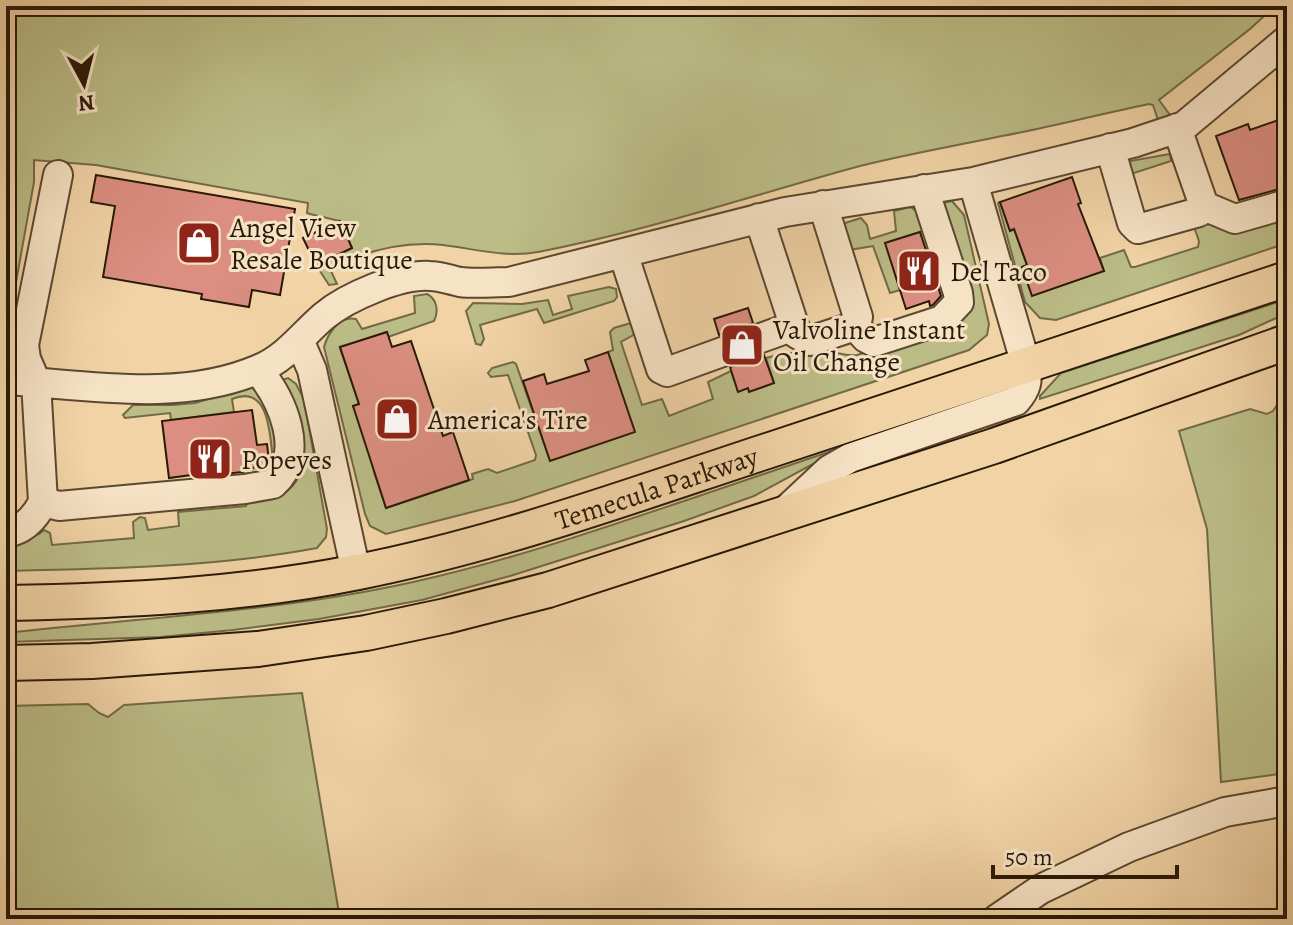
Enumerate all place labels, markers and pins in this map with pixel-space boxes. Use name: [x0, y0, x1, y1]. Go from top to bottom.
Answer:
place label: Angel View Resale Boutique: [229, 209, 413, 279]
shop icon: Angel View Resale Boutique: [175, 219, 223, 267]
restaurant icon: Del Taco: [895, 247, 943, 295]
place label: Del Taco: [950, 253, 1047, 291]
place label: Valvoline Instant Oil Change: [772, 311, 965, 381]
shop icon: Valvoline Instant Oil Change: [718, 321, 766, 369]
shop icon: America's Tire: [373, 395, 421, 443]
place label: America's Tire: [427, 401, 588, 439]
restaurant icon: Popeyes: [186, 435, 234, 483]
place label: Popeyes: [241, 441, 332, 479]

